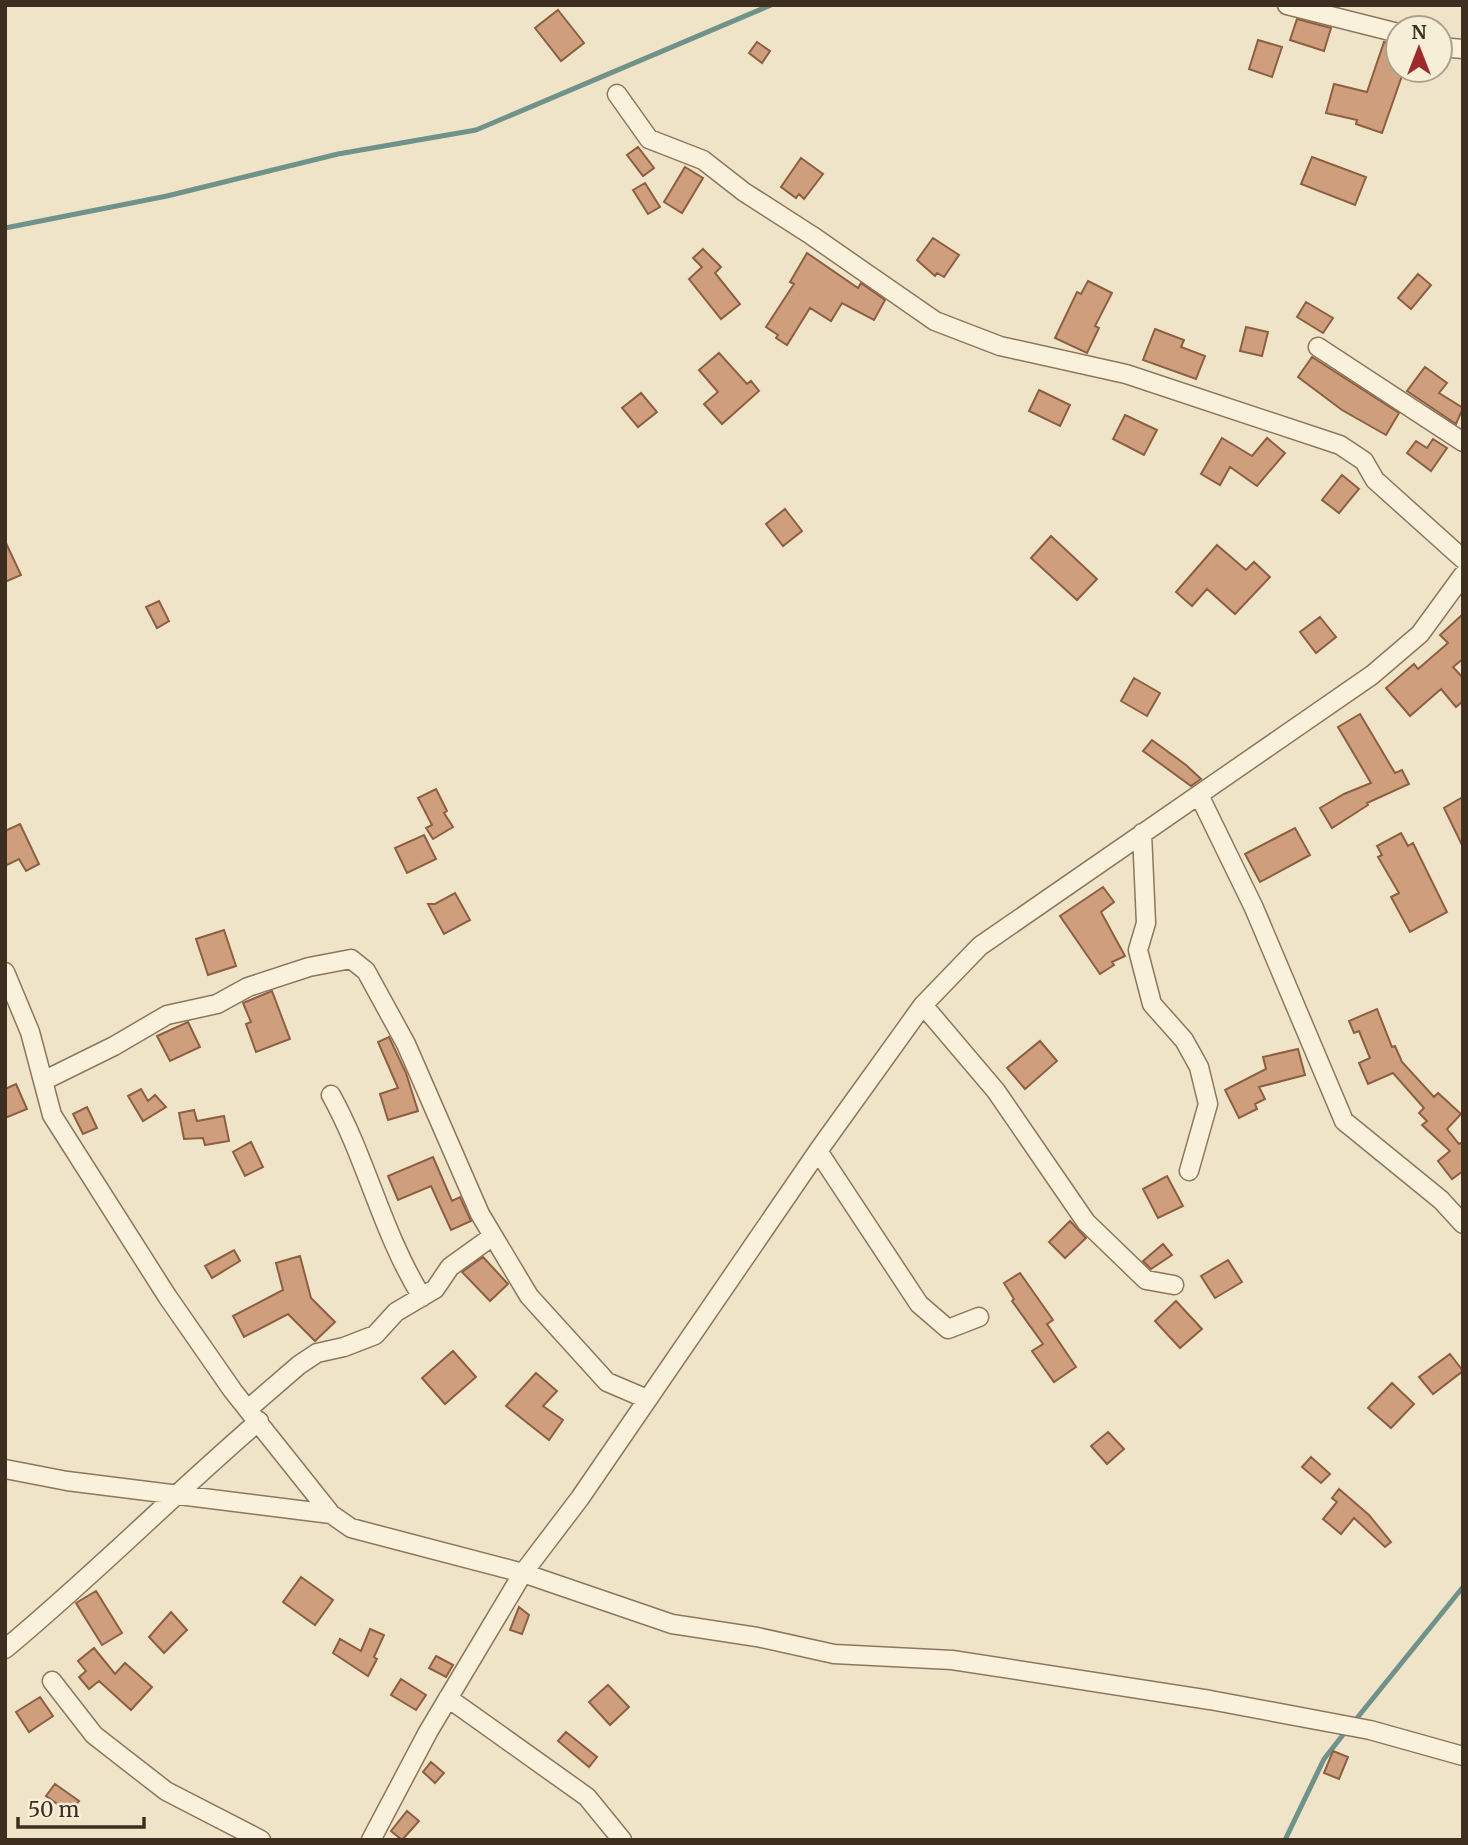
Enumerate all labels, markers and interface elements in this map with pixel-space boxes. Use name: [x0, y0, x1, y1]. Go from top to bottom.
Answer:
north arrow: [1384, 14, 1454, 84]
text: N: [1411, 20, 1427, 44]
scale bar: [18, 1786, 144, 1830]
text: 50 m: [28, 1796, 79, 1823]

